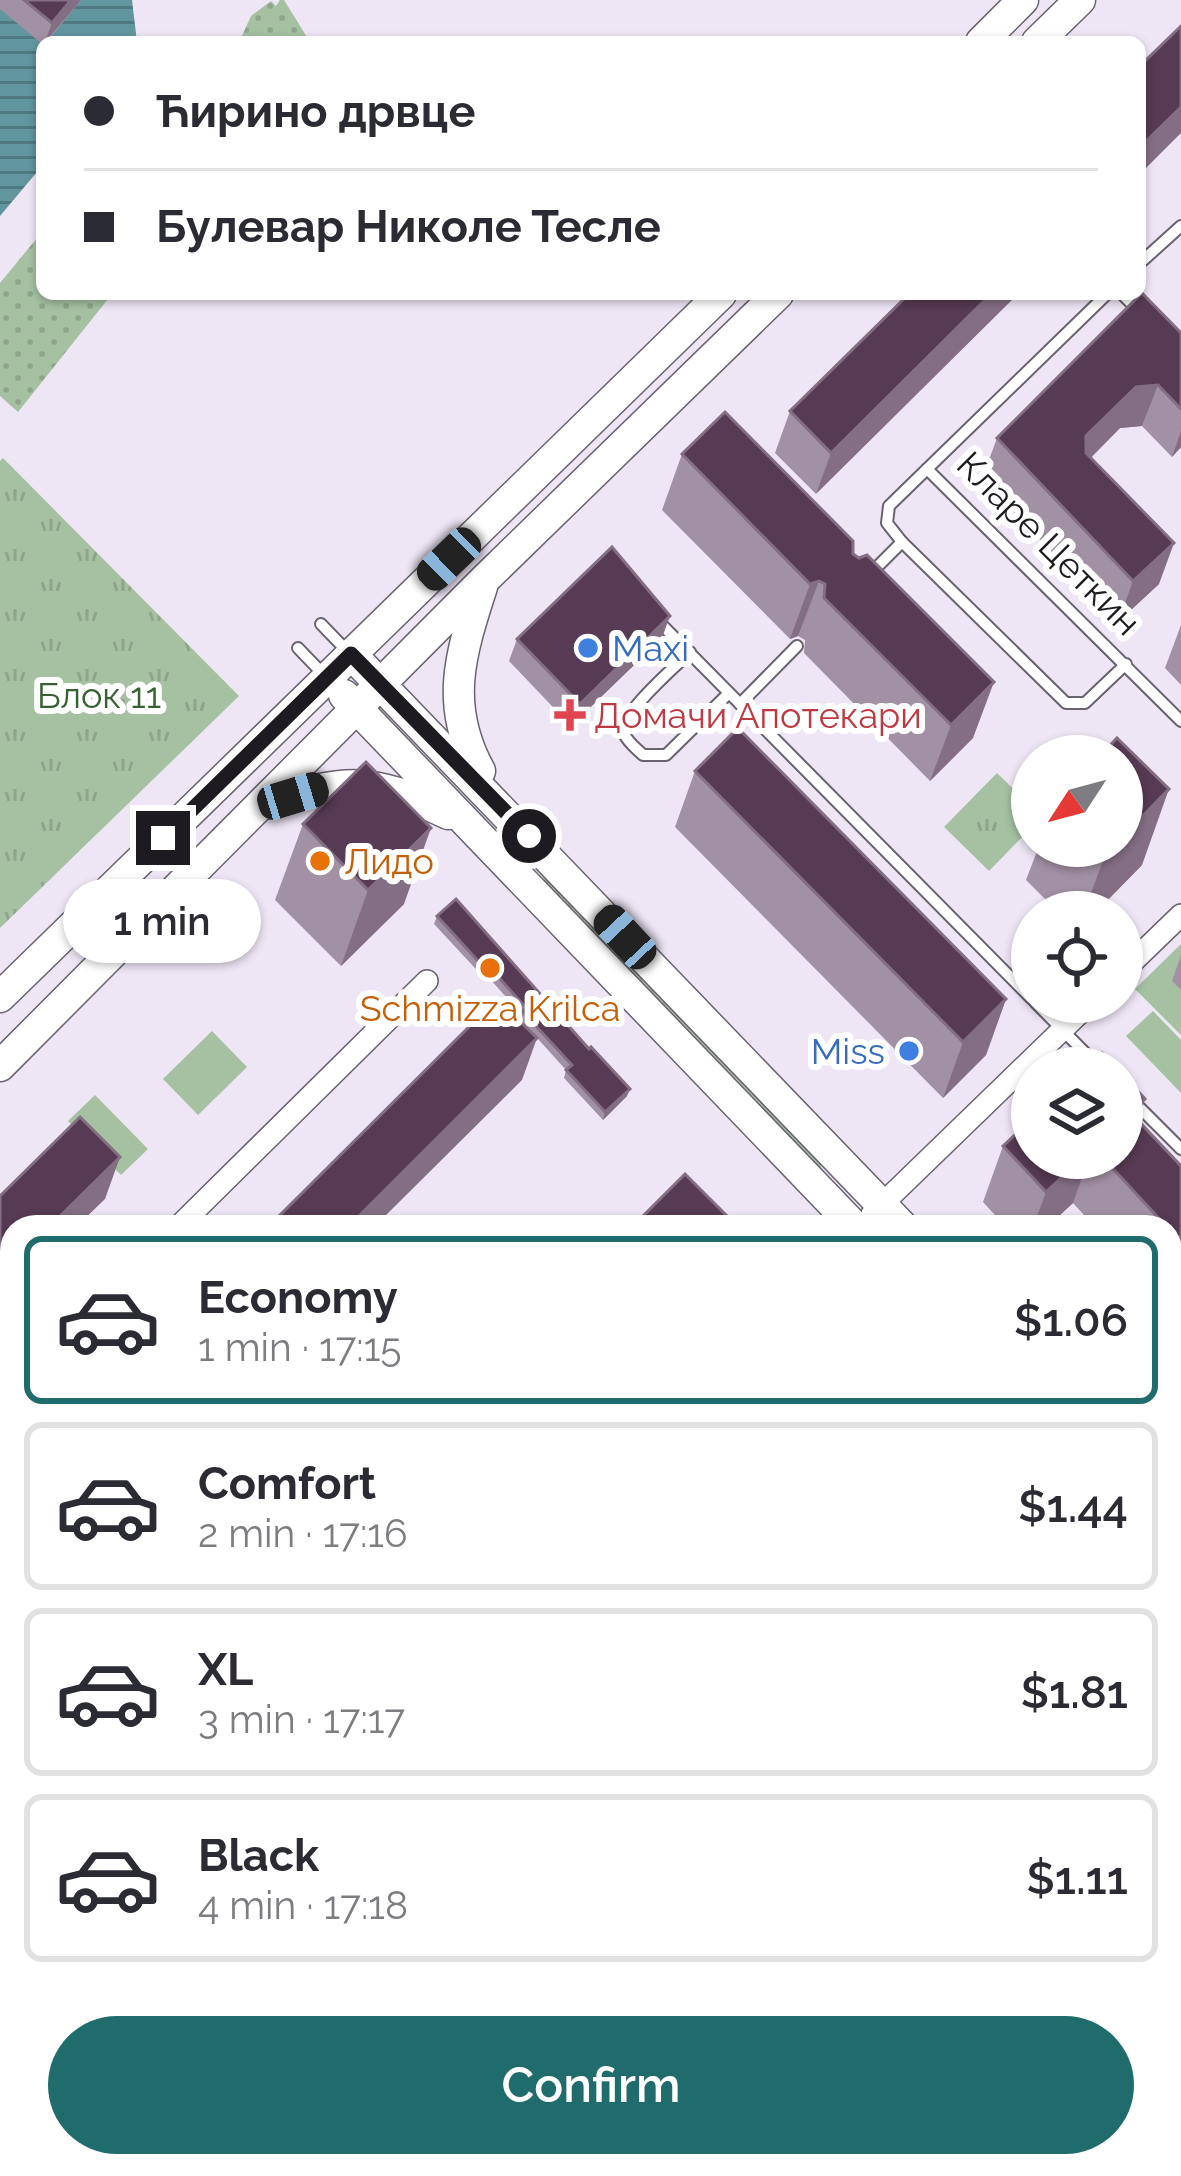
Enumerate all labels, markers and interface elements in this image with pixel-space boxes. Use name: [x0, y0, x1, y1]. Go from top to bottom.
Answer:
text: Ћирино дрвце: [156, 85, 475, 138]
text: Булевар Николе Тесле: [156, 200, 661, 253]
street label: Кларе Цеткин: [949, 443, 1149, 643]
car: [411, 521, 487, 597]
place label: Maxi: [612, 627, 689, 669]
marker: Maxi: [575, 635, 601, 661]
park label: Блок 11: [37, 674, 161, 716]
place label: Домачи Апотекари: [594, 694, 922, 736]
marker: Домачи Апотекари: [557, 702, 583, 728]
north arrow: [1011, 735, 1143, 867]
map controls: [1011, 735, 1143, 1179]
car: [253, 768, 333, 824]
route start: [502, 809, 556, 863]
route end: [136, 811, 190, 865]
place label: Лидо: [344, 840, 434, 882]
marker: Лидо: [307, 848, 333, 874]
callout: 1 min: [64, 880, 262, 964]
button: locate: [1011, 891, 1143, 1023]
text: 1 min: [114, 898, 210, 944]
car: [587, 898, 663, 976]
marker: Schmizza Krilca: [477, 955, 503, 981]
place label: Schmizza Krilca: [360, 987, 620, 1029]
place label: Miss: [811, 1030, 885, 1072]
marker: Miss: [896, 1038, 922, 1064]
button: layers: [1011, 1047, 1143, 1179]
icon: car: [54, 1266, 162, 1374]
text: Economy: [198, 1271, 398, 1324]
text: $1.06: [1014, 1294, 1128, 1347]
text: 1 min · 17:15: [198, 1324, 402, 1370]
icon: car: [54, 1452, 162, 1560]
text: Comfort: [198, 1457, 376, 1510]
text: $1.44: [1018, 1480, 1128, 1533]
text: 2 min · 17:16: [198, 1510, 408, 1556]
icon: car: [54, 1638, 162, 1746]
text: XL: [198, 1643, 253, 1696]
text: $1.81: [1021, 1666, 1128, 1719]
text: 3 min · 17:17: [198, 1696, 405, 1742]
icon: car: [54, 1824, 162, 1932]
text: Black: [198, 1829, 319, 1882]
text: $1.11: [1027, 1852, 1128, 1905]
text: 4 min · 17:18: [198, 1882, 408, 1928]
button: Confirm: [48, 2016, 1134, 2154]

